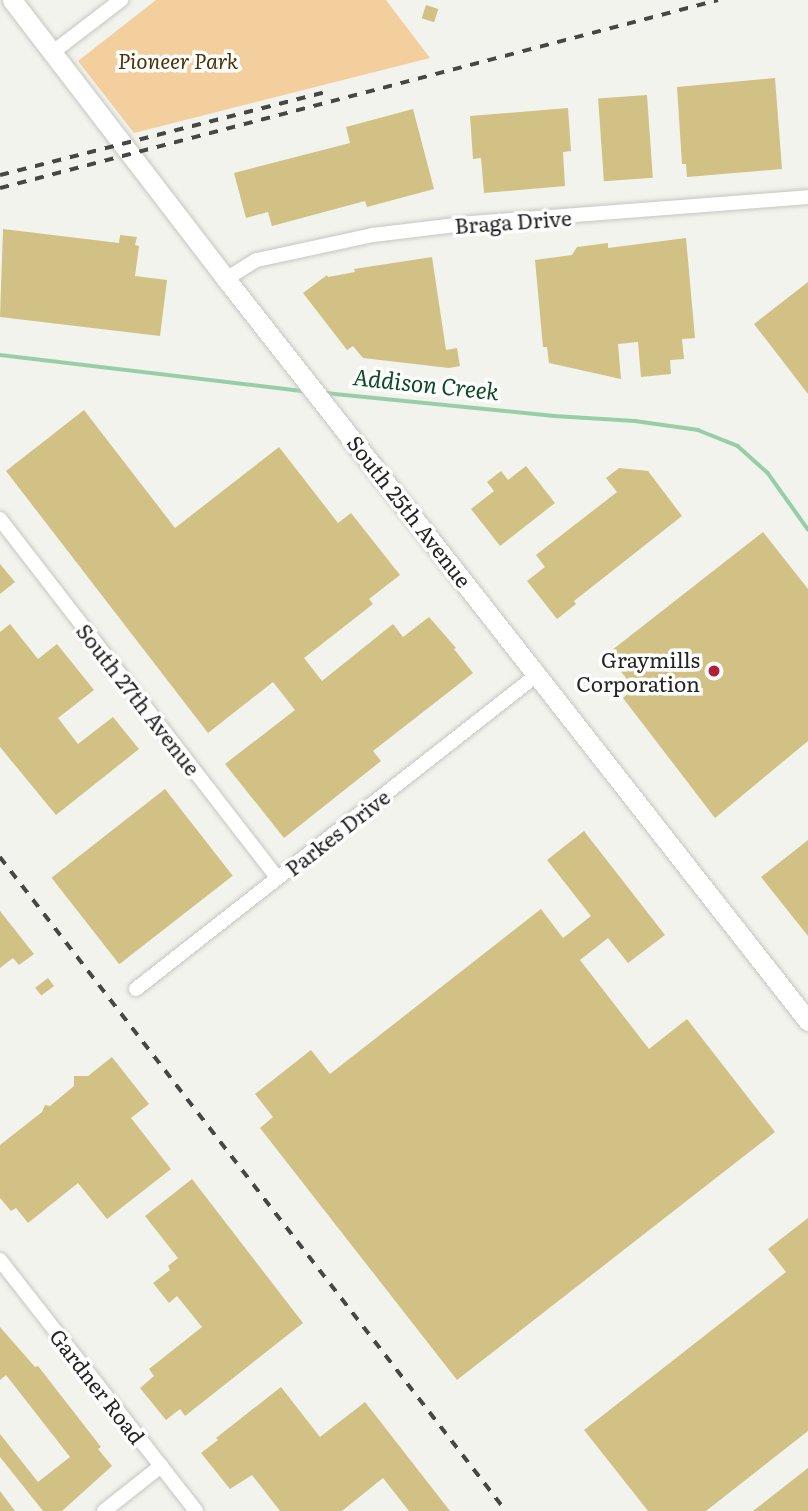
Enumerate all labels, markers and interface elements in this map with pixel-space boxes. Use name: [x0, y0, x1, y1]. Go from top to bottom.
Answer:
park label: Pioneer Park: [118, 47, 238, 73]
street label: Braga Drive: [454, 204, 572, 238]
water label: Addison Creek: [352, 362, 500, 404]
street label: South 25th Avenue: [343, 430, 477, 592]
street label: South 27th Avenue: [72, 618, 206, 780]
place label: Graymills Corporation: [576, 646, 700, 696]
marker: Graymills Corporation: [706, 663, 722, 679]
street label: Parkes Drive: [280, 784, 394, 880]
street label: Gardner Road: [45, 1324, 151, 1448]

